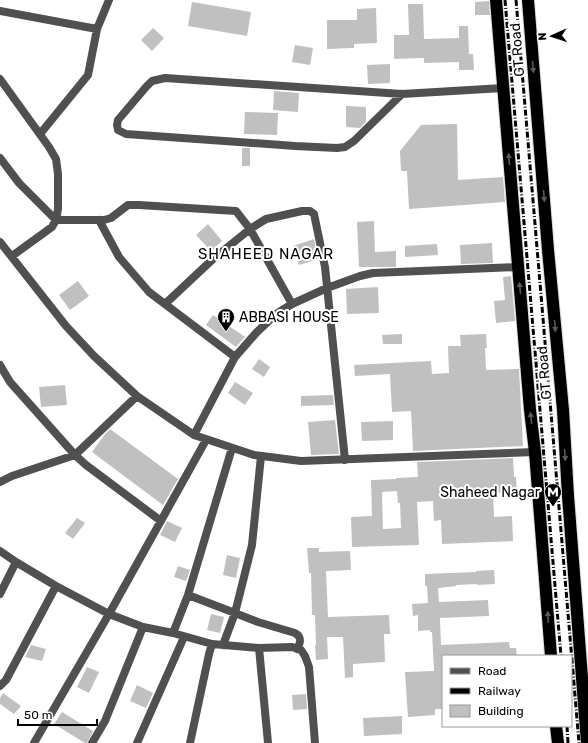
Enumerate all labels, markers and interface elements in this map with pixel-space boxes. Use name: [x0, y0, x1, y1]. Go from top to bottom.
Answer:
north arrow: [532, 16, 572, 56]
street label: GT Road: [507, 22, 528, 77]
text: N: [536, 32, 549, 41]
one-way arrow: [530, 61, 537, 73]
one-way arrow: [506, 153, 513, 165]
one-way arrow: [540, 190, 547, 202]
district label: SHAHEED NAGAR: [198, 245, 334, 263]
one-way arrow: [517, 282, 524, 294]
building icon: ABBASI HOUSE: [216, 307, 236, 332]
place label: ABBASI HOUSE: [239, 309, 339, 326]
one-way arrow: [551, 320, 558, 332]
street label: GT Road: [534, 345, 555, 400]
one-way arrow: [528, 412, 534, 424]
one-way arrow: [562, 449, 569, 461]
metro station icon: Shaheed Nagar: [543, 482, 563, 507]
place label: Shaheed Nagar: [440, 484, 541, 501]
one-way arrow: [544, 611, 551, 623]
legend: [442, 655, 572, 727]
text: Road: [478, 664, 506, 678]
text: Railway: [478, 684, 521, 698]
scale bar: [18, 701, 97, 727]
text: Building: [478, 704, 524, 718]
text: 50 m: [24, 708, 52, 722]

